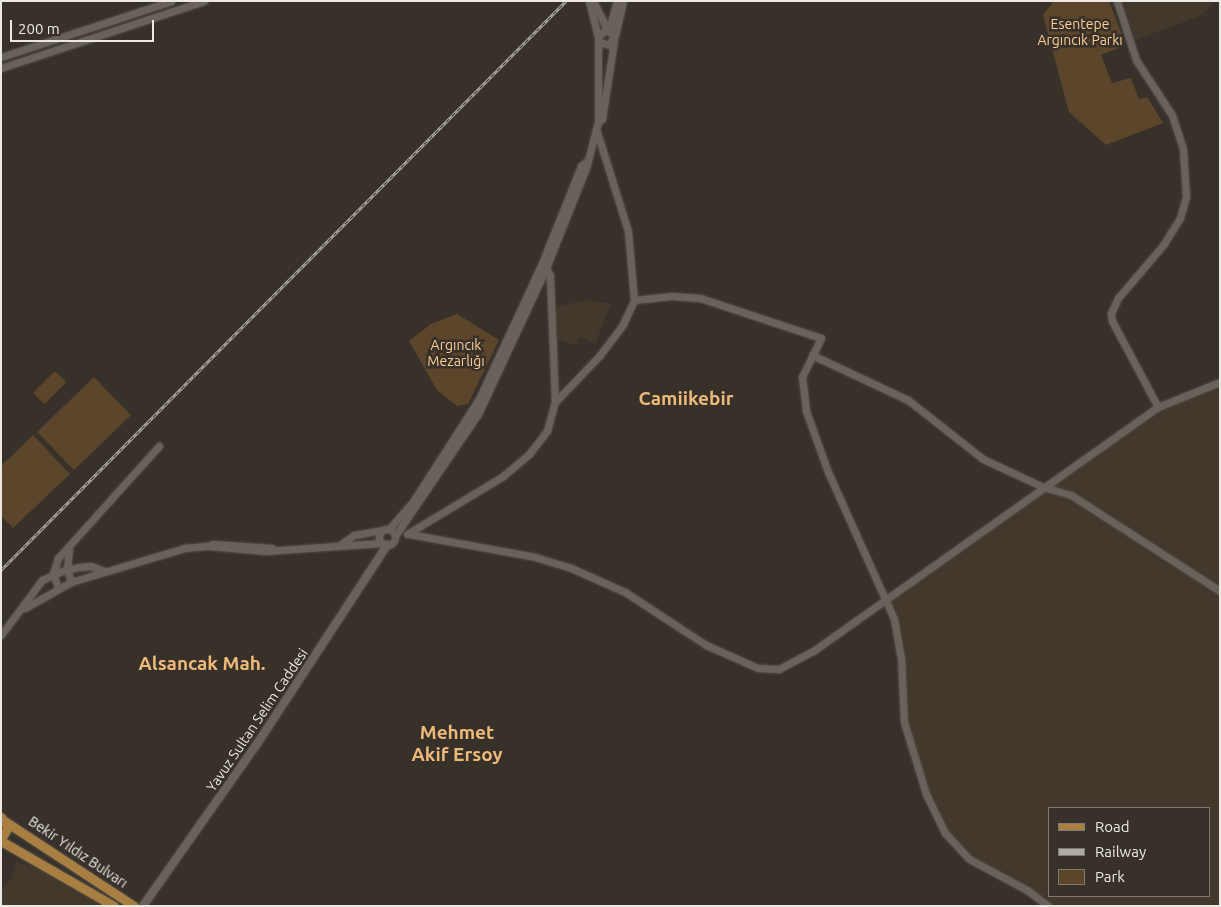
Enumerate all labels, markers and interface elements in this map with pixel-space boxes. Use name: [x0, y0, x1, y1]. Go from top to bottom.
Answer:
scale bar: [12, 10, 156, 42]
park label: Esentepe Argıncık Parkı: [1037, 16, 1123, 48]
text: 200 m: [18, 20, 60, 37]
park label: Argıncık Mezarlığı: [427, 337, 485, 370]
district label: Camiikebir: [638, 388, 734, 410]
street label: Yavuz Sultan Selim Caddesi: [203, 645, 311, 795]
district label: Alsancak Mah.: [139, 653, 265, 675]
district label: Mehmet Akif Ersoy: [411, 722, 503, 766]
legend: [1048, 807, 1211, 897]
street label: Bekir Yıldız Bulvarı: [25, 813, 131, 891]
text: Road: [1095, 818, 1130, 835]
text: Railway: [1095, 843, 1146, 860]
text: Park: [1095, 868, 1125, 885]

